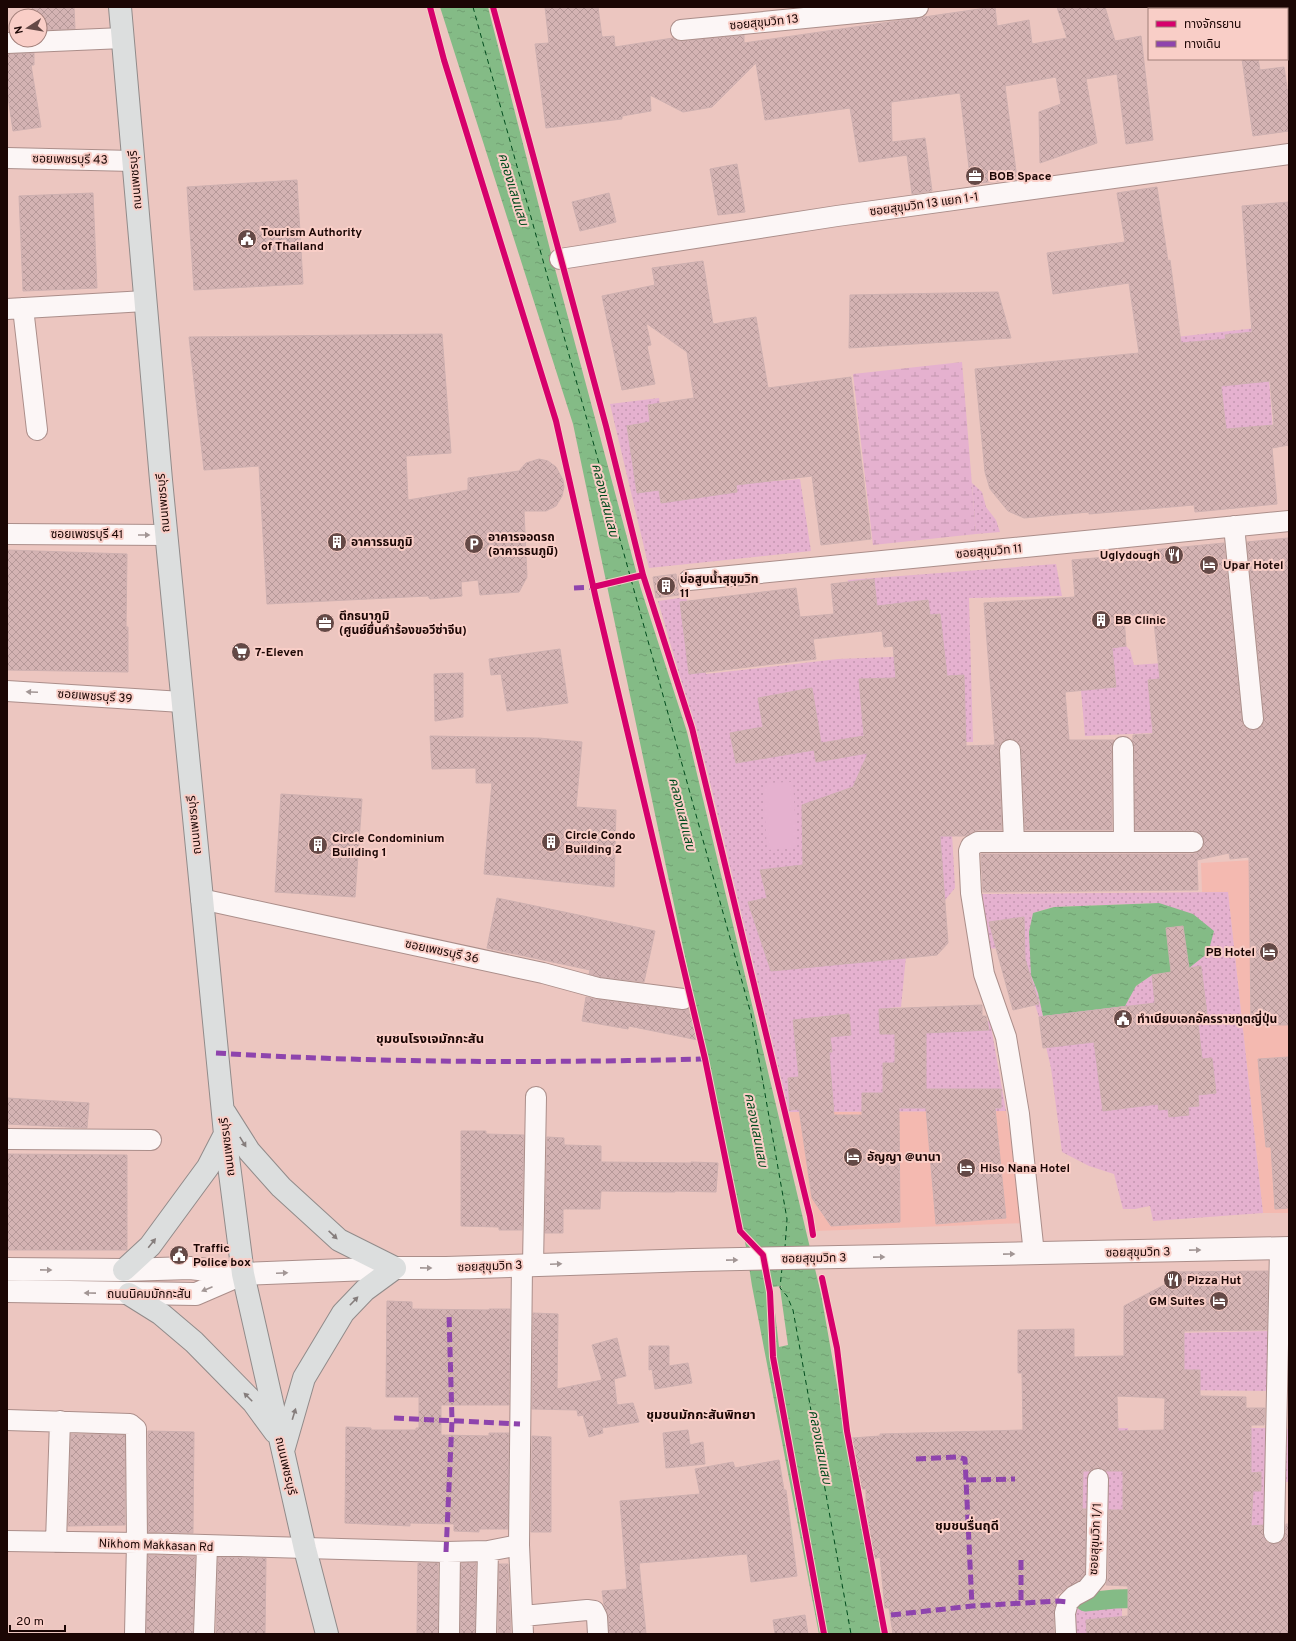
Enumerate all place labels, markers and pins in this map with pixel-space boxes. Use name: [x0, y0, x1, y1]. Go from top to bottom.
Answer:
office icon: BOB Space: [964, 165, 986, 187]
place label: BOB Space: [989, 169, 1052, 185]
place label: Tourism Authority of Thailand: [261, 225, 362, 255]
public building icon: Tourism Authority of Thailand: [236, 228, 258, 250]
place label: อาคารจอดรถ (อาคารธนภูมิ): [488, 530, 558, 560]
building icon: อาคารธนภูมิ: [326, 531, 348, 553]
parking icon: อาคารจอดรถ (อาคารธนภูมิ): [463, 533, 485, 555]
place label: อาคารธนภูมิ: [351, 535, 413, 551]
restaurant icon: Uglydough: [1163, 544, 1185, 566]
place label: Uglydough: [1100, 548, 1160, 564]
hotel icon: Upar Hotel: [1198, 554, 1220, 576]
place label: Upar Hotel: [1223, 558, 1283, 574]
place label: บ่อสูบน้ำสุขุมวิท 11: [680, 570, 759, 602]
building icon: บ่อสูบน้ำสุขุมวิท 11: [655, 575, 677, 597]
place label: ตึกธนาภูมิ (ศูนย์ยื่นคำร้องขอวีซ่าจีน): [339, 609, 467, 639]
building icon: BB Clinic: [1090, 609, 1112, 631]
office icon: ตึกธนาภูมิ (ศูนย์ยื่นคำร้องขอวีซ่าจีน): [314, 612, 336, 634]
place label: BB Clinic: [1115, 613, 1166, 629]
supermarket icon: 7-Eleven: [230, 641, 252, 663]
place label: 7-Eleven: [255, 645, 304, 661]
place label: Circle Condo Building 2: [565, 828, 636, 858]
place label: Circle Condominium Building 1: [332, 831, 445, 861]
building icon: Circle Condo Building 2: [540, 831, 562, 853]
building icon: Circle Condominium Building 1: [307, 834, 329, 856]
hotel icon: PB Hotel: [1258, 941, 1280, 963]
place label: PB Hotel: [1206, 945, 1255, 961]
public building icon: ทำเนียบเอกอัครราชทูตญี่ปุ่น: [1112, 1008, 1134, 1030]
place label: ทำเนียบเอกอัครราชทูตญี่ปุ่น: [1137, 1010, 1277, 1028]
hotel icon: อัญญา @นานา: [842, 1146, 864, 1168]
place label: อัญญา @นานา: [867, 1150, 941, 1166]
hotel icon: Hiso Nana Hotel: [955, 1157, 977, 1179]
place label: Hiso Nana Hotel: [980, 1161, 1070, 1177]
place label: Traffic Police box: [193, 1241, 251, 1271]
public building icon: Traffic Police box: [168, 1244, 190, 1266]
restaurant icon: Pizza Hut: [1162, 1269, 1184, 1291]
place label: Pizza Hut: [1187, 1273, 1242, 1289]
hotel icon: GM Suites: [1208, 1290, 1230, 1312]
place label: GM Suites: [1149, 1294, 1205, 1310]

